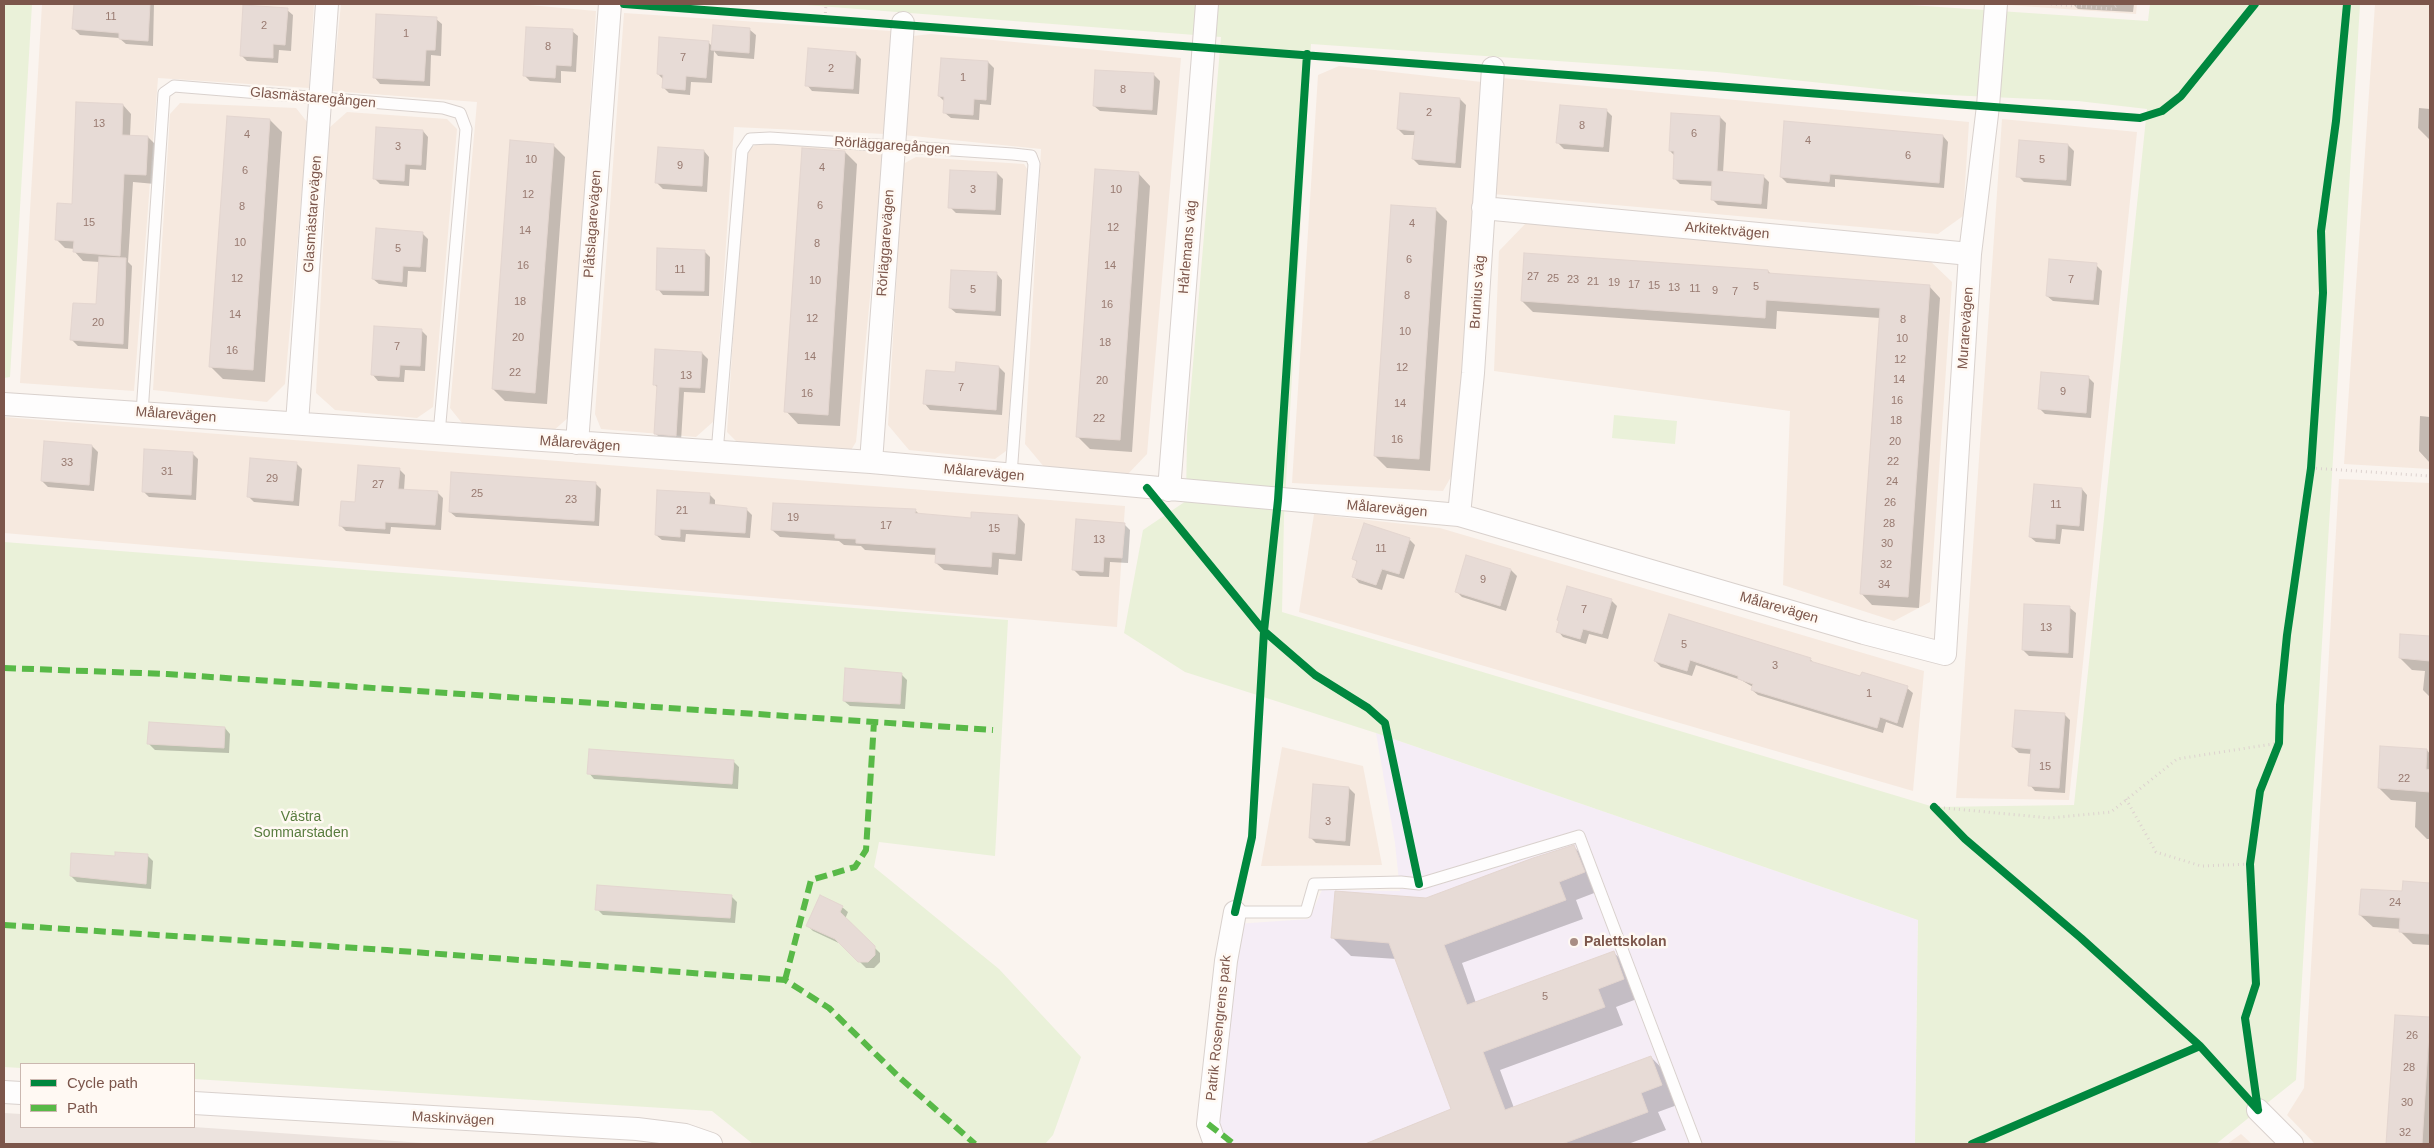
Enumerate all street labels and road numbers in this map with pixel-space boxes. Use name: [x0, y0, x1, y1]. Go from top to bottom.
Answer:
street label: Glasmästaregången: [249, 84, 377, 112]
street label: Rörläggaregången: [834, 134, 950, 158]
street label: Glasmästarevägen: [301, 155, 325, 273]
street label: Plåtslagarevägen: [581, 169, 605, 279]
street label: Rörläggarevägen: [874, 189, 898, 297]
street label: Hårlemans väg: [1176, 199, 1200, 295]
street label: Arkitektvägen: [1684, 219, 1770, 243]
street label: Brunius väg: [1467, 255, 1489, 329]
street label: Murarevägen: [1955, 286, 1977, 370]
street label: Målarevägen: [135, 404, 217, 426]
street label: Målarevägen: [539, 433, 621, 455]
street label: Målarevägen: [943, 461, 1025, 485]
street label: Målarevägen: [1346, 497, 1428, 521]
street label: Målarevägen: [1738, 589, 1820, 627]
street label: Patrik Rosengrens park: [1203, 954, 1235, 1102]
street label: Maskinvägen: [411, 1108, 495, 1130]

